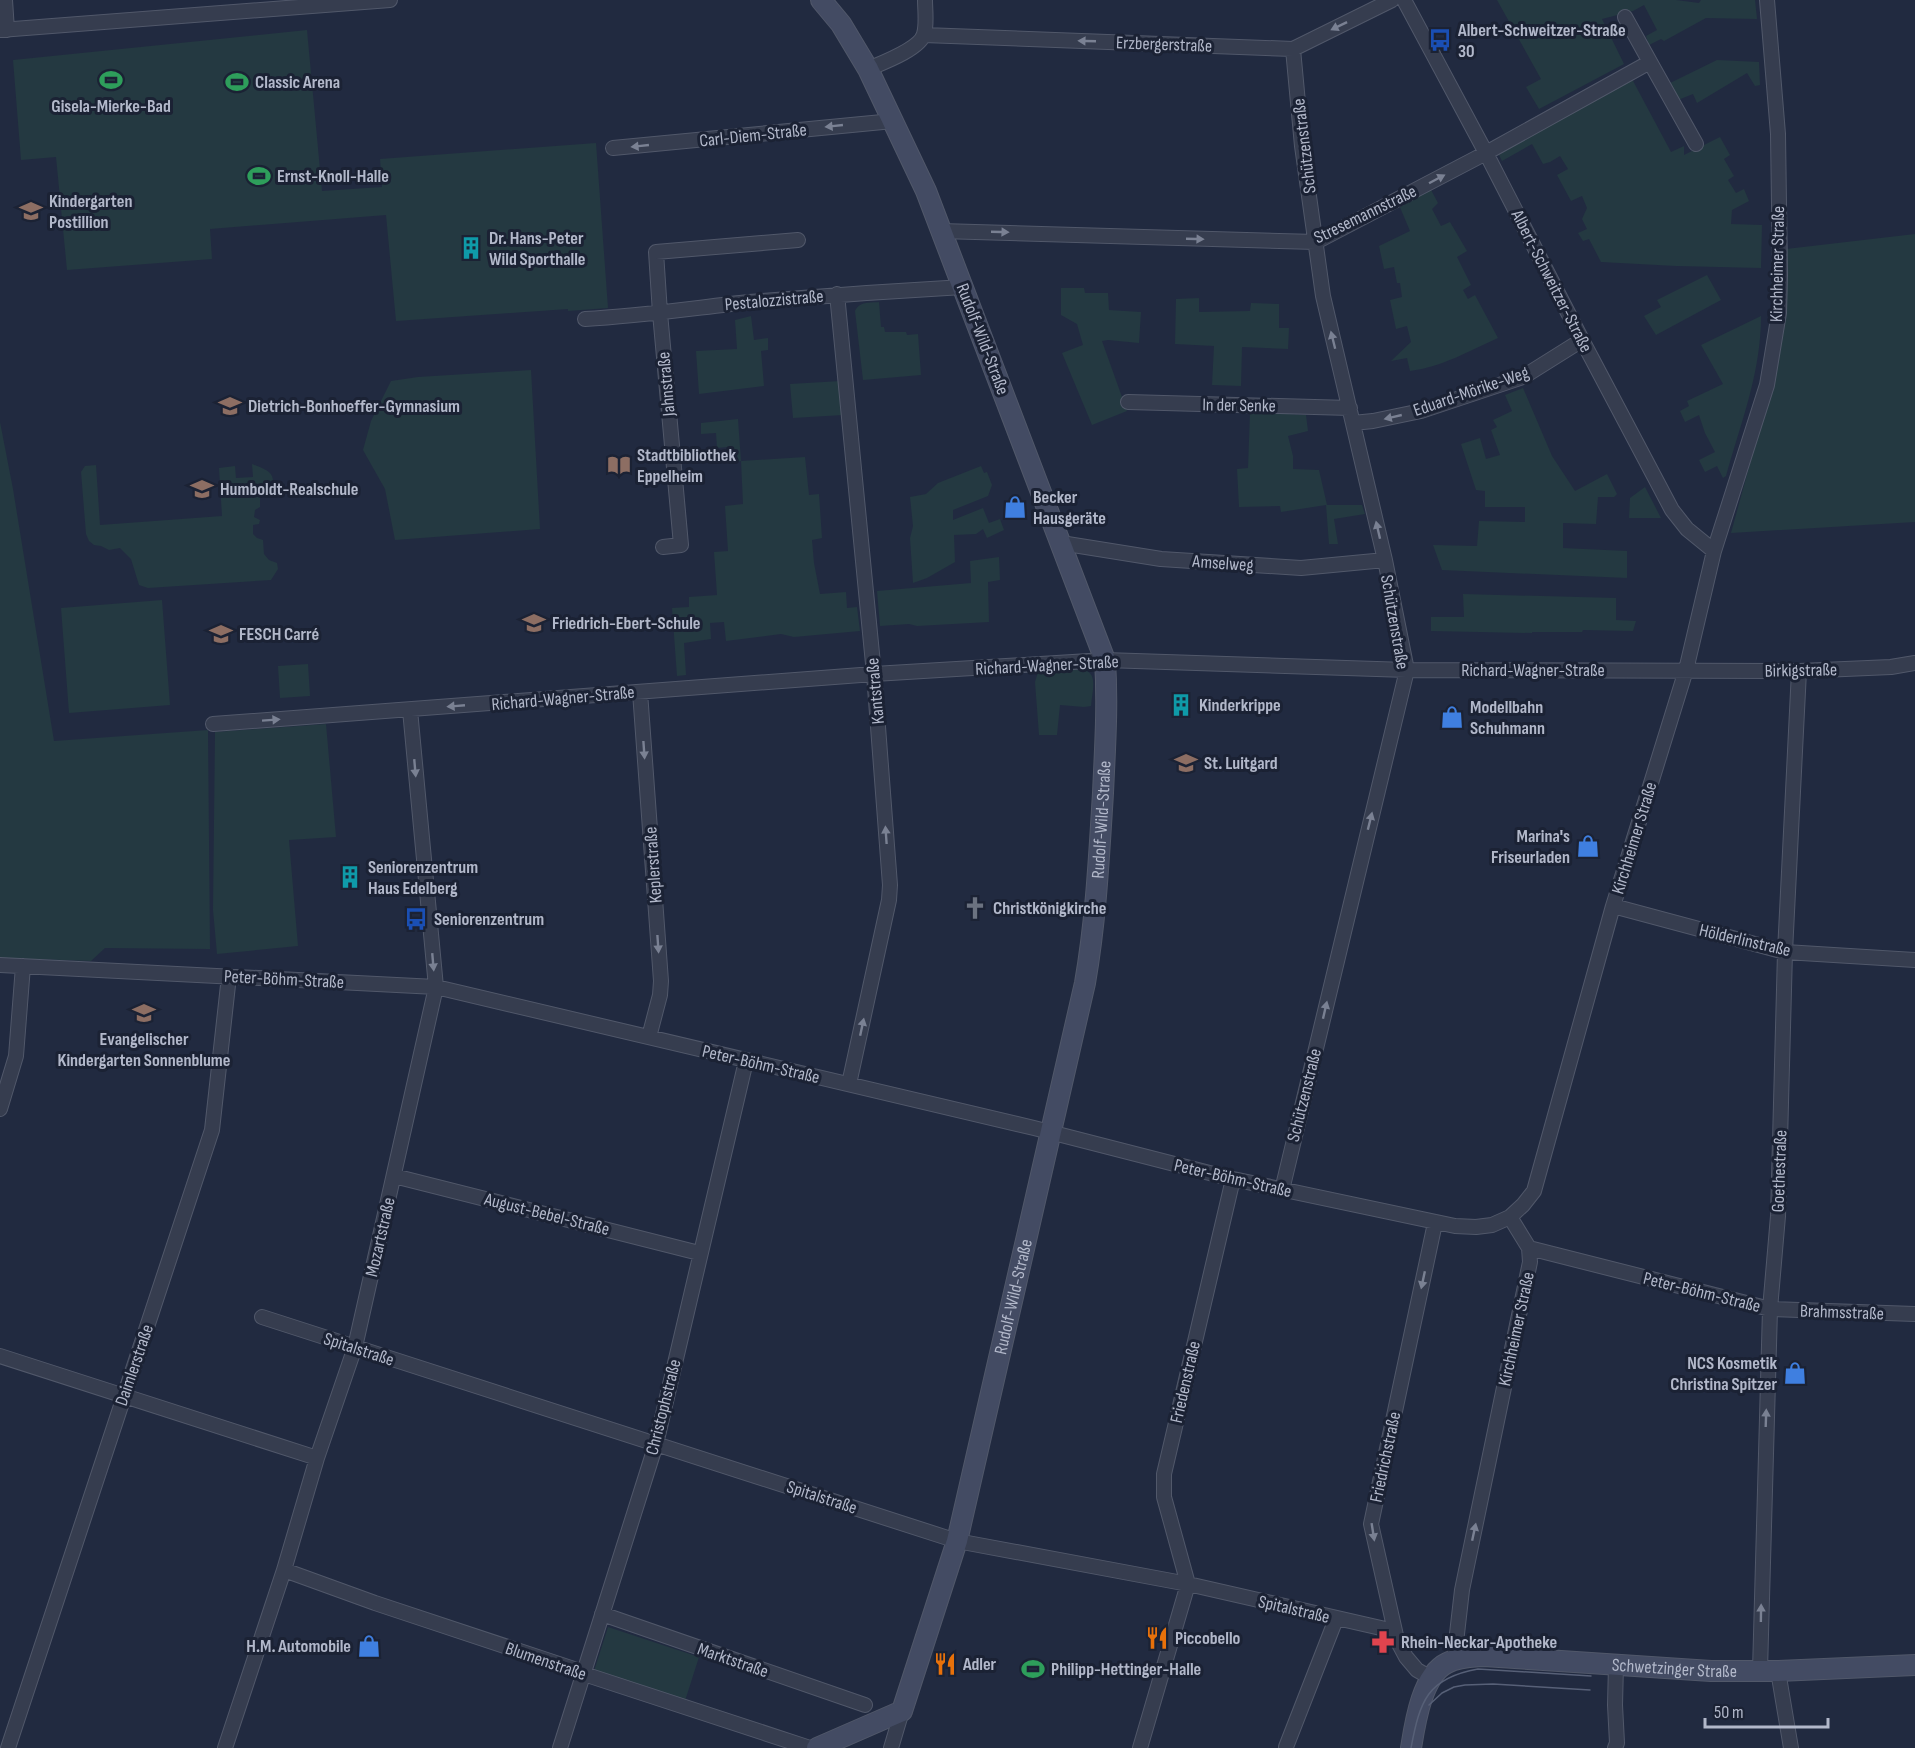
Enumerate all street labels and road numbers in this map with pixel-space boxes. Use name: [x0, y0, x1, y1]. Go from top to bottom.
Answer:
street label: Erzbergerstraße: [1116, 32, 1212, 57]
street label: Schützenstraße: [1288, 97, 1321, 195]
street label: Carl-Diem-Straße: [698, 119, 808, 152]
street label: Stresemannstraße: [1311, 181, 1420, 248]
street label: Albert-Schweitzer-Straße: [1506, 206, 1597, 356]
street label: Kirchheimer Straße: [1766, 206, 1789, 322]
street label: Rudolf-Wild-Straße: [952, 281, 1013, 398]
street label: Pestalozzistraße: [724, 286, 824, 315]
street label: Jahnstraße: [653, 351, 680, 418]
street label: Eduard-Mörike-Weg: [1411, 362, 1532, 421]
street label: In der Senke: [1202, 394, 1276, 417]
street label: Amselweg: [1191, 551, 1254, 576]
street label: Schützenstraße: [1376, 573, 1413, 671]
street label: Richard-Wagner-Straße: [975, 651, 1119, 680]
street label: Kantstraße: [862, 657, 889, 725]
street label: Birkigstraße: [1765, 659, 1837, 682]
street label: Richard-Wagner-Straße: [1461, 660, 1605, 681]
street label: Richard-Wagner-Straße: [491, 682, 636, 715]
street label: Rudolf-Wild-Straße: [1087, 760, 1116, 879]
street label: Kirchheimer Straße: [1607, 779, 1662, 897]
street label: Keplerstraße: [640, 826, 667, 904]
street label: Hölderlinstraße: [1697, 920, 1793, 961]
street label: Peter-Böhm-Straße: [223, 966, 344, 993]
street label: Peter-Böhm-Straße: [700, 1041, 822, 1088]
street label: Schützenstraße: [1283, 1046, 1326, 1144]
street label: Goethestraße: [1768, 1129, 1791, 1213]
street label: Peter-Böhm-Straße: [1172, 1155, 1294, 1202]
street label: August-Bebel-Straße: [481, 1189, 612, 1240]
street label: Mozartstraße: [361, 1195, 400, 1279]
street label: Rudolf-Wild-Straße: [990, 1237, 1037, 1357]
street label: Peter-Böhm-Straße: [1641, 1268, 1763, 1317]
street label: Kirchheimer Straße: [1494, 1270, 1539, 1388]
street label: Brahmsstraße: [1800, 1301, 1884, 1324]
street label: Daimlerstraße: [111, 1322, 158, 1409]
street label: Spitalstraße: [321, 1328, 397, 1371]
street label: Friedenstraße: [1166, 1339, 1205, 1425]
street label: Christophstraße: [641, 1357, 686, 1457]
street label: Friedrichstraße: [1366, 1410, 1405, 1504]
street label: Spitalstraße: [784, 1476, 860, 1519]
street label: Spitalstraße: [1256, 1591, 1332, 1628]
street label: Blumenstraße: [503, 1638, 589, 1685]
street label: Marktstraße: [695, 1639, 771, 1682]
street label: Schwetzinger Straße: [1611, 1654, 1737, 1682]

